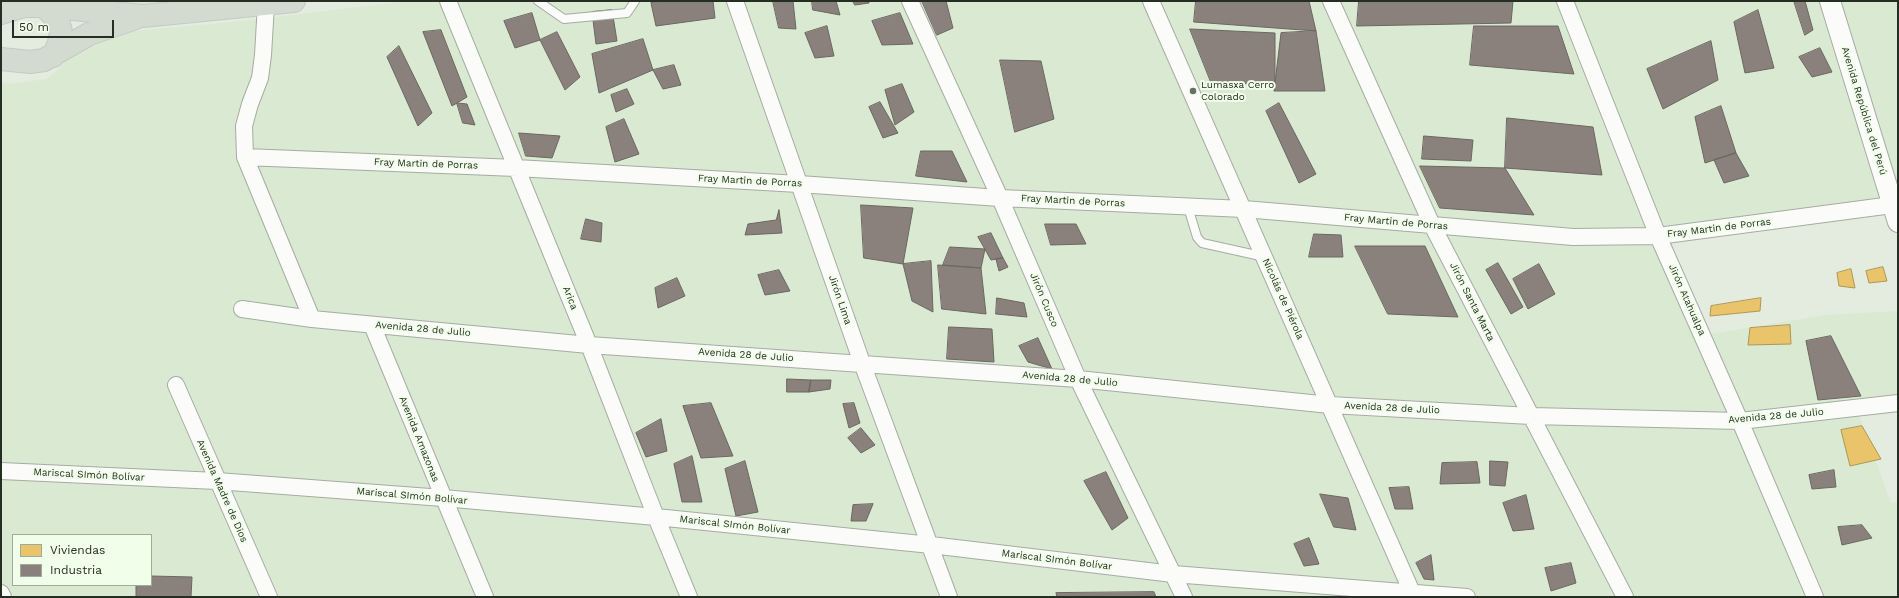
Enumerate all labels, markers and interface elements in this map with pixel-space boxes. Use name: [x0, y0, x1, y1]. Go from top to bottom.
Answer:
scale bar: [14, 12, 116, 38]
text: 50 m: [19, 20, 49, 34]
street label: Avenida República del Perú: [1839, 45, 1889, 177]
place label: Lumasxa Cerro Colorado: [1201, 79, 1274, 102]
marker: Lumasxa Cerro Colorado: [1188, 86, 1198, 96]
street label: Fray Martin de Porras: [374, 156, 478, 172]
street label: Fray Martin de Porras: [698, 172, 802, 190]
street label: Fray Martin de Porras: [1021, 192, 1125, 210]
street label: Fray Martin de Porras: [1344, 211, 1448, 233]
street label: Fray Martin de Porras: [1666, 216, 1772, 240]
street label: Nicolás de Piérola: [1260, 257, 1306, 341]
street label: Jirón Santa Marta: [1447, 261, 1497, 343]
street label: Jirón Atahualpa: [1666, 262, 1708, 338]
street label: Jirón Cusco: [1027, 271, 1061, 329]
street label: Jirón Lima: [826, 274, 854, 326]
street label: Arica: [560, 284, 580, 312]
street label: Avenida 28 de Julio: [375, 319, 471, 339]
street label: Avenida 28 de Julio: [698, 346, 794, 364]
street label: Avenida 28 de Julio: [1022, 369, 1118, 389]
street label: Avenida Amazonas: [396, 394, 442, 484]
street label: Avenida 28 de Julio: [1344, 400, 1440, 416]
street label: Avenida 28 de Julio: [1728, 406, 1824, 426]
street label: Avenida Madre de Dios: [194, 438, 250, 544]
street label: Mariscal SImón Bolívar: [33, 466, 145, 484]
street label: Mariscal SImón Bolívar: [356, 485, 468, 507]
street label: Mariscal SImón Bolívar: [679, 513, 791, 537]
legend: [12, 534, 152, 586]
text: Viviendas: [50, 543, 105, 557]
street label: Mariscal SImón Bolívar: [1001, 547, 1113, 573]
text: Industria: [50, 563, 102, 577]

